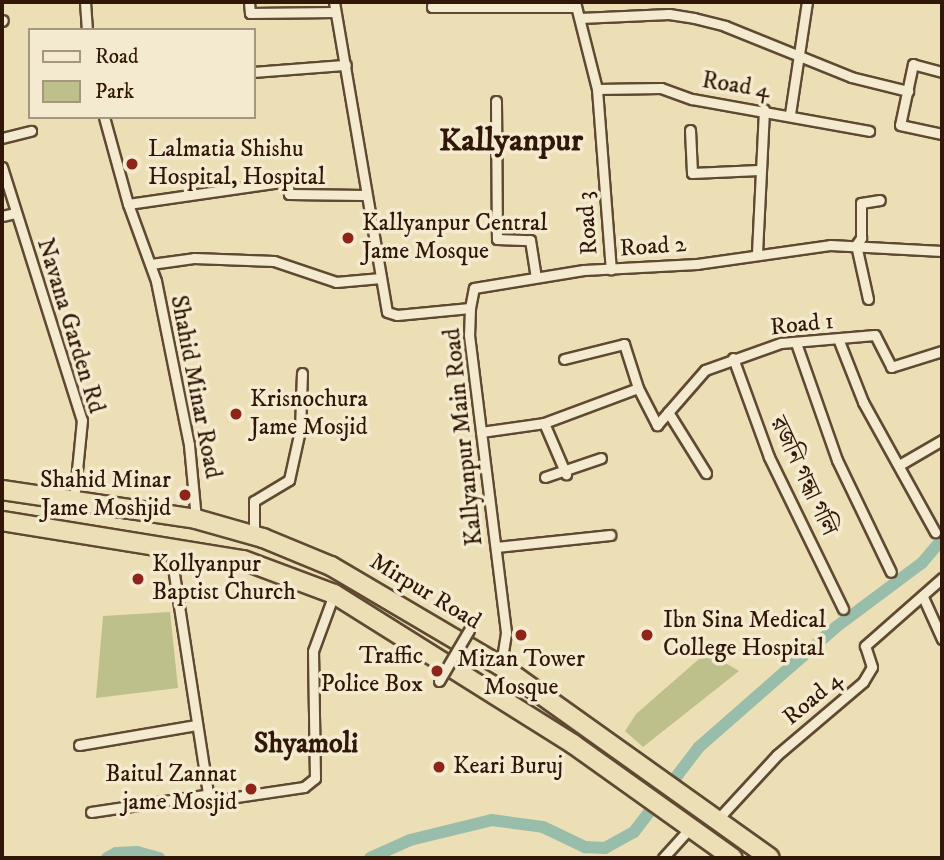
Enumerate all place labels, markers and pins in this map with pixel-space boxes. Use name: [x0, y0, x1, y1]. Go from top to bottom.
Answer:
place label: Lalmatia Shishu Hospital, Hospital: [148, 136, 325, 192]
marker: Lalmatia Shishu Hospital, Hospital: [122, 154, 142, 174]
place label: Kallyanpur Central Jame Mosque: [362, 210, 547, 266]
marker: Kallyanpur Central Jame Mosque: [340, 230, 356, 246]
place label: Krisnochura Jame Mosjid: [250, 386, 368, 442]
marker: Krisnochura Jame Mosjid: [228, 406, 244, 422]
place label: Shahid Minar Jame Moshjid: [40, 467, 171, 523]
marker: Shahid Minar Jame Moshjid: [177, 487, 193, 503]
place label: Kollyanpur Baptist Church: [152, 551, 296, 607]
marker: Kollyanpur Baptist Church: [130, 571, 146, 587]
place label: Ibn Sina Medical College Hospital: [663, 607, 826, 663]
marker: Ibn Sina Medical College Hospital: [637, 625, 657, 645]
marker: Mizan Tower Mosque: [513, 627, 529, 643]
place label: Traffic Police Box: [320, 643, 423, 699]
place label: Mizan Tower Mosque: [457, 646, 585, 702]
marker: Traffic Police Box: [429, 663, 445, 679]
place label: Keari Buruj: [453, 753, 563, 781]
marker: Keari Buruj: [431, 759, 447, 775]
place label: Baitul Zannat jame Mosjid: [105, 761, 237, 817]
marker: Baitul Zannat jame Mosjid: [243, 781, 259, 797]

